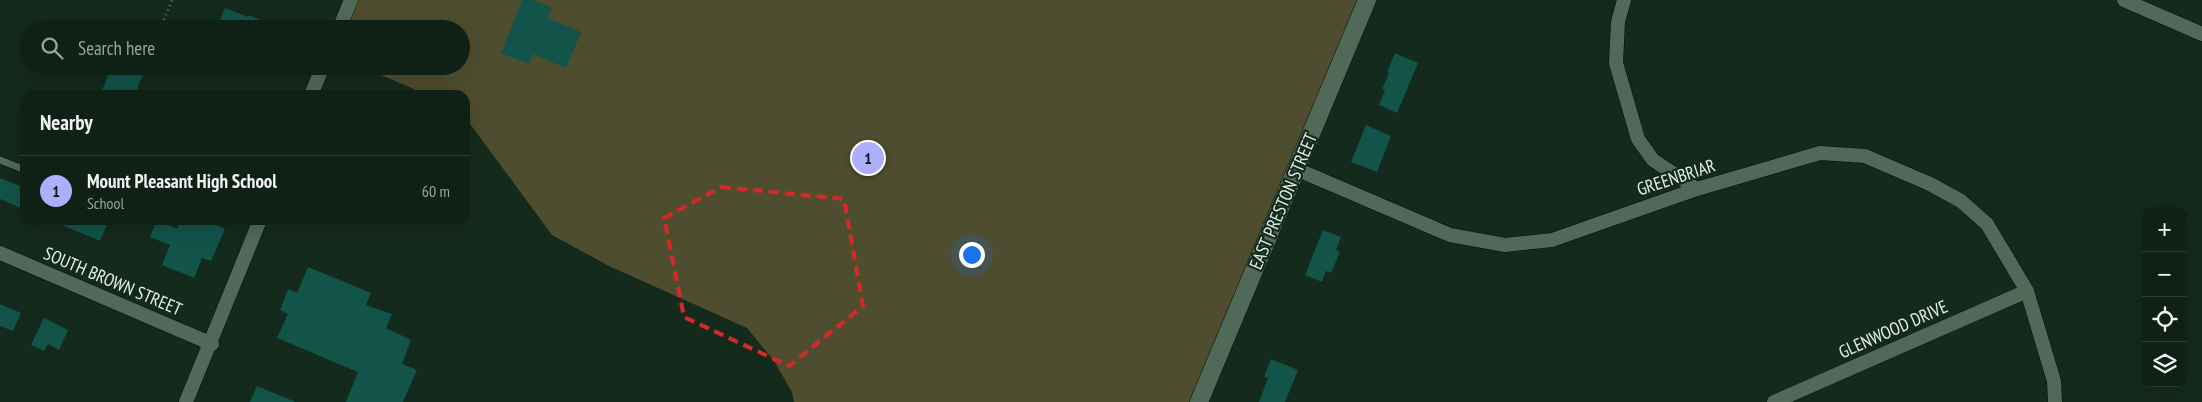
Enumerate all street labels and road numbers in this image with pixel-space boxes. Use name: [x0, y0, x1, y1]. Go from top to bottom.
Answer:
street label: EAST PRESTON STREET: [1244, 129, 1322, 273]
street label: GREENBRIAR: [1634, 153, 1718, 200]
street label: SOUTH BROWN STREET: [40, 241, 186, 321]
street label: GLENWOOD DRIVE: [1835, 295, 1951, 363]

